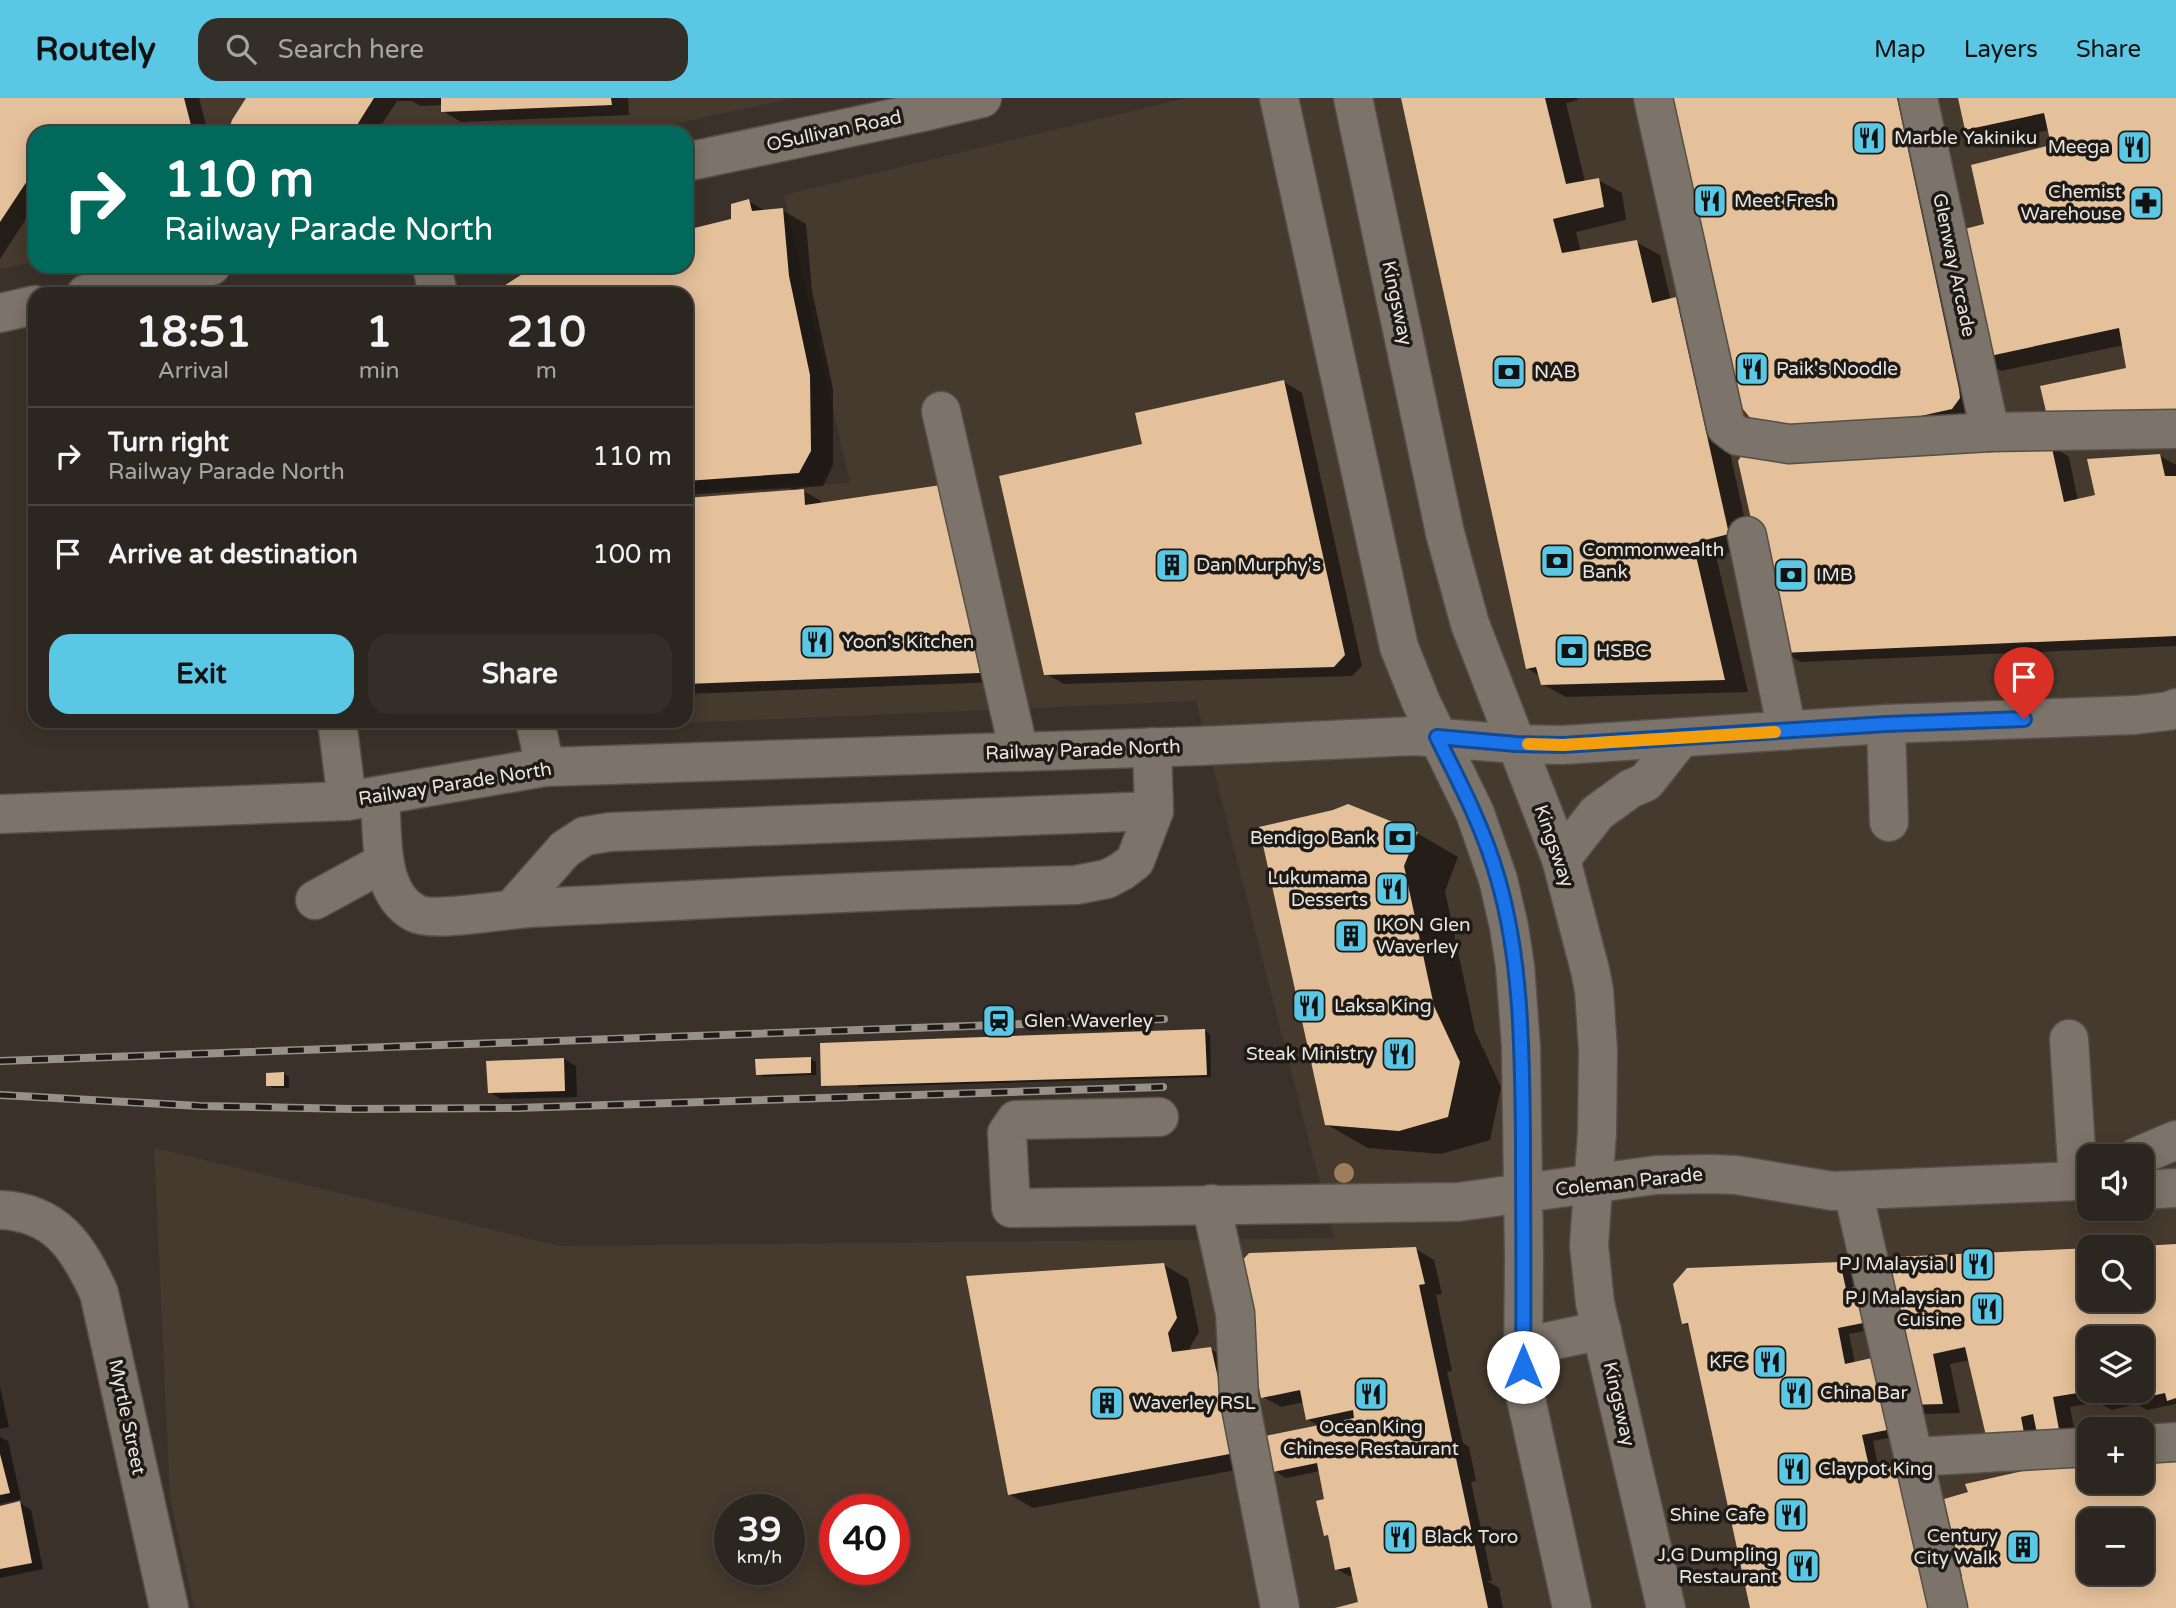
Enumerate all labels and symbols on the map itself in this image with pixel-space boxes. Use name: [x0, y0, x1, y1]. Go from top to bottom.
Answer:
street label: OSullivan Road: [764, 106, 904, 156]
restaurant icon: Marble Yakiniku: [1850, 119, 1888, 157]
place label: Marble Yakiniku: [1894, 127, 2037, 149]
restaurant icon: Meega: [2115, 128, 2153, 166]
place label: Meega: [2048, 136, 2110, 158]
place label: Chemist Warehouse: [2021, 181, 2122, 225]
restaurant icon: Meet Fresh: [1691, 182, 1729, 220]
pharmacy icon: Chemist Warehouse: [2127, 184, 2165, 222]
place label: Meet Fresh: [1734, 190, 1835, 212]
street label: Glenway Arcade: [1928, 191, 1980, 339]
street label: Kingsway: [1377, 259, 1417, 347]
restaurant icon: Paik's Noodle: [1733, 350, 1771, 388]
bank icon: NAB: [1490, 353, 1528, 391]
place label: Paik's Noodle: [1776, 358, 1898, 380]
place label: NAB: [1534, 361, 1577, 383]
place label: Commonwealth Bank: [1582, 539, 1724, 583]
bank icon: Commonwealth Bank: [1538, 542, 1576, 580]
building icon: Dan Murphy's: [1153, 546, 1191, 584]
place label: Dan Murphy's: [1196, 554, 1321, 576]
bank icon: IMB: [1772, 556, 1810, 594]
place label: IMB: [1816, 564, 1853, 586]
restaurant icon: Yoon's Kitchen: [798, 623, 836, 661]
place label: Yoon's Kitchen: [842, 631, 974, 653]
bank icon: HSBC: [1553, 632, 1591, 670]
place label: HSBC: [1596, 640, 1648, 662]
pin: [1994, 647, 2054, 719]
street label: Railway Parade North: [985, 736, 1181, 764]
street label: Railway Parade North: [357, 758, 553, 810]
street label: Kingsway: [1530, 802, 1578, 890]
bank icon: Bendigo Bank: [1381, 819, 1419, 857]
place label: Bendigo Bank: [1250, 827, 1376, 849]
place label: Lukumama Desserts: [1267, 867, 1368, 911]
restaurant icon: Lukumama Desserts: [1373, 870, 1411, 908]
place label: IKON Glen Waverley: [1376, 914, 1471, 958]
building icon: IKON Glen Waverley: [1332, 917, 1370, 955]
restaurant icon: Laksa King: [1290, 987, 1328, 1025]
place label: Laksa King: [1334, 995, 1432, 1017]
station icon: Glen Waverley: [980, 1002, 1018, 1040]
place label: Glen Waverley: [1024, 1010, 1153, 1032]
restaurant icon: Steak Ministry: [1380, 1035, 1418, 1073]
place label: Steak Ministry: [1246, 1043, 1374, 1065]
street label: Coleman Parade: [1554, 1163, 1704, 1201]
restaurant icon: PJ Malaysia l: [1959, 1245, 1997, 1283]
place label: PJ Malaysia l: [1839, 1253, 1954, 1275]
place label: PJ Malaysian Cuisine: [1845, 1287, 1962, 1331]
restaurant icon: PJ Malaysian Cuisine: [1968, 1290, 2006, 1328]
position arrow: [1486, 1330, 1560, 1404]
restaurant icon: KFC: [1751, 1343, 1789, 1381]
place label: KFC: [1709, 1351, 1746, 1373]
street label: Myrtle Street: [104, 1357, 150, 1477]
street label: Kingsway: [1599, 1360, 1639, 1448]
restaurant icon: China Bar: [1777, 1374, 1815, 1412]
restaurant icon: Ocean King Chinese Restaurant: [1352, 1375, 1390, 1413]
place label: China Bar: [1820, 1382, 1909, 1404]
building icon: Waverley RSL: [1088, 1384, 1126, 1422]
place label: Waverley RSL: [1132, 1392, 1256, 1414]
place label: Ocean King Chinese Restaurant: [1283, 1416, 1459, 1460]
restaurant icon: Claypot King: [1775, 1450, 1813, 1488]
place label: Claypot King: [1818, 1458, 1933, 1480]
speed limit sign: 40: [819, 1494, 910, 1585]
restaurant icon: Shine Cafe: [1772, 1496, 1810, 1534]
place label: Shine Cafe: [1670, 1504, 1766, 1526]
restaurant icon: Black Toro: [1381, 1518, 1419, 1556]
place label: Century City Walk: [1914, 1525, 1998, 1569]
place label: Black Toro: [1424, 1526, 1518, 1548]
building icon: Century City Walk: [2004, 1528, 2042, 1566]
place label: J.G Dumpling Restaurant: [1657, 1544, 1778, 1588]
restaurant icon: J.G Dumpling Restaurant: [1784, 1547, 1822, 1585]

